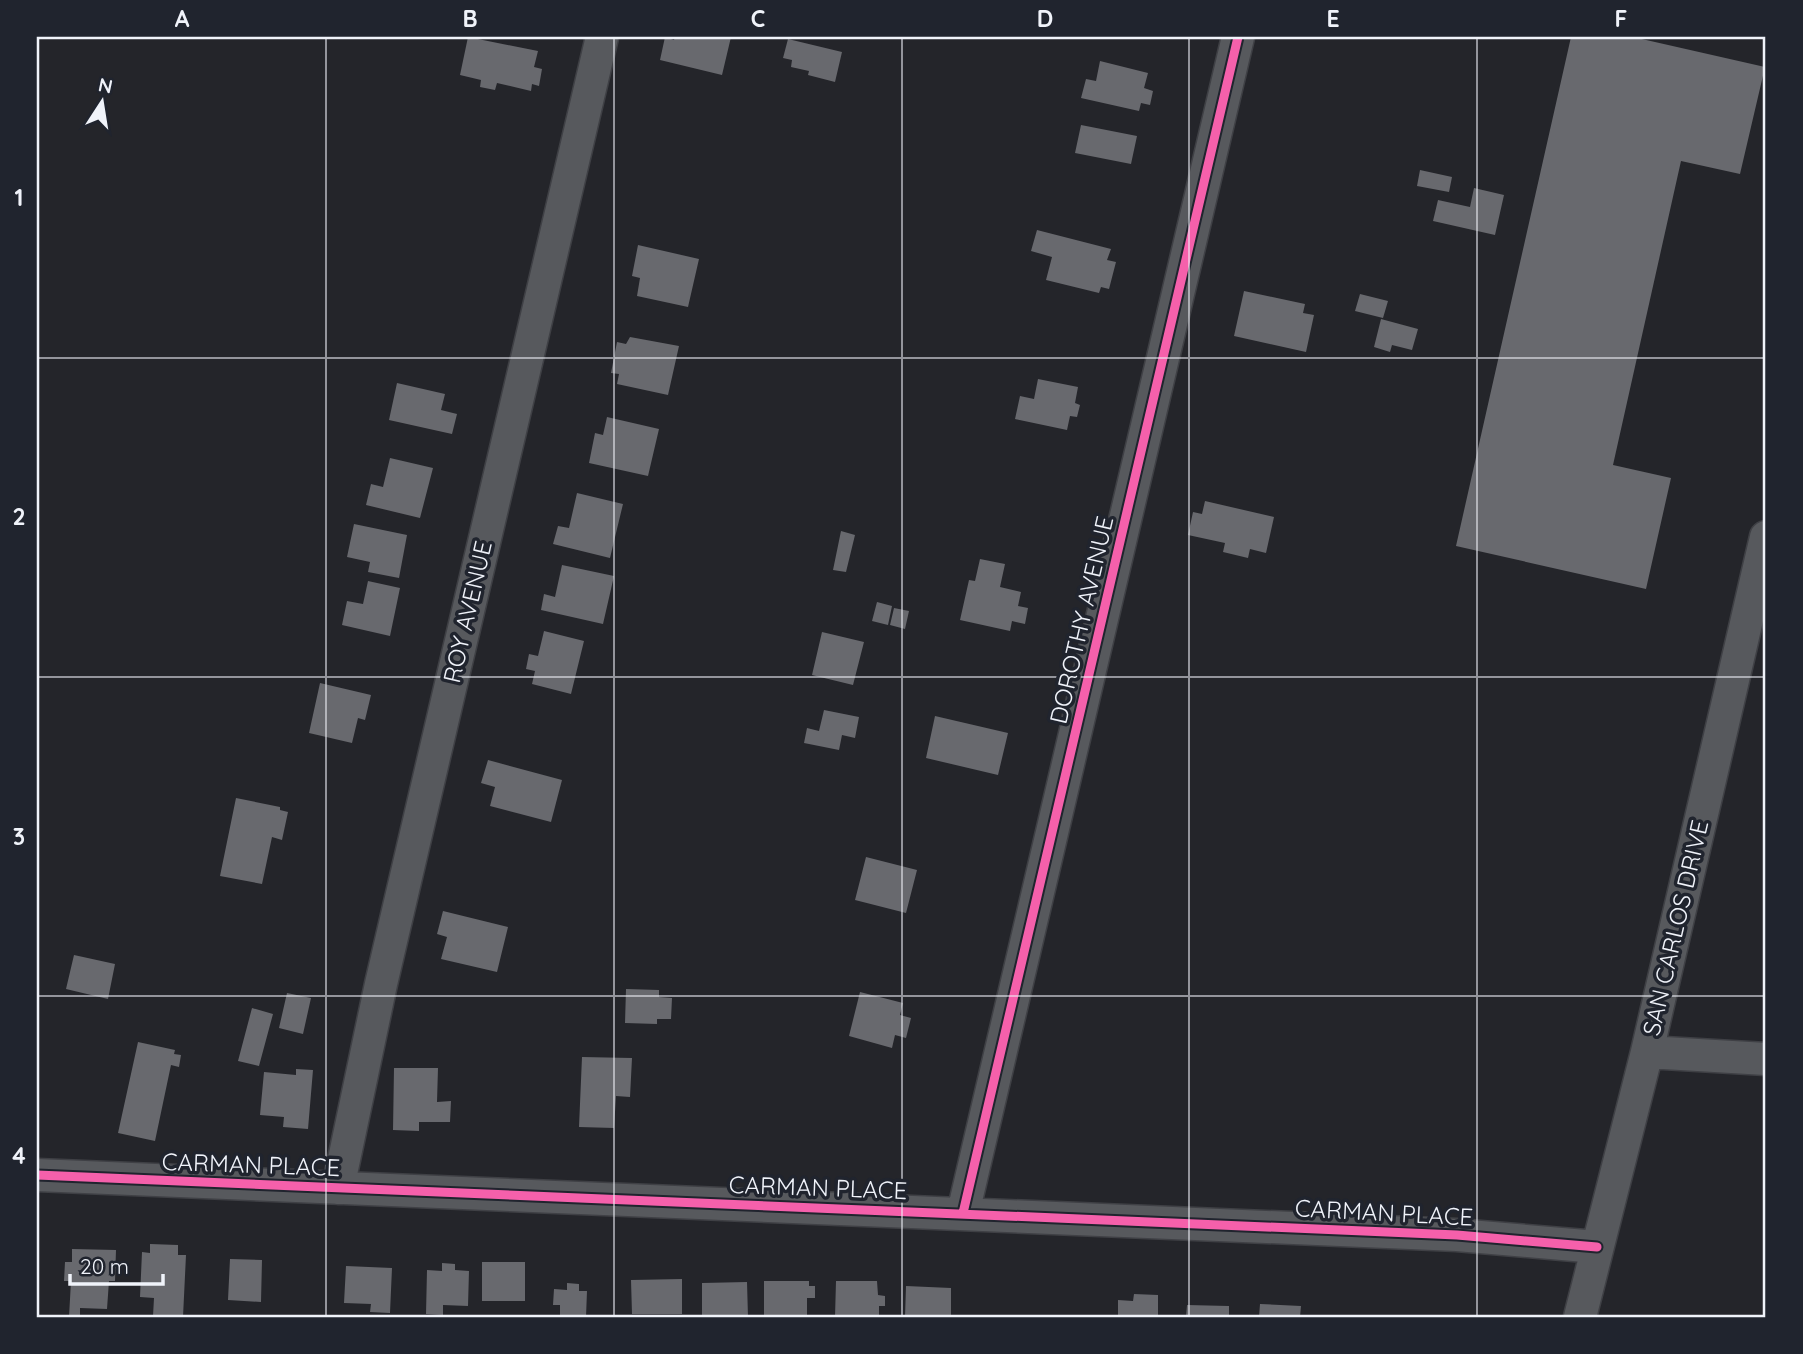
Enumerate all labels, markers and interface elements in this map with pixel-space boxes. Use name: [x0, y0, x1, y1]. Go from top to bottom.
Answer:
text: A: [175, 4, 190, 33]
text: B: [462, 4, 478, 33]
text: C: [751, 4, 765, 33]
text: D: [1037, 4, 1053, 33]
text: E: [1326, 4, 1340, 33]
text: F: [1615, 4, 1627, 33]
north arrow: [66, 66, 136, 136]
text: N: [96, 72, 115, 99]
text: 1: [15, 183, 23, 212]
text: 2: [12, 502, 26, 531]
street label: DOROTHY AVENUE: [1043, 513, 1120, 727]
street label: ROY AVENUE: [436, 538, 498, 686]
street label: SAN CARLOS DRIVE: [1636, 817, 1714, 1038]
text: 3: [13, 822, 25, 851]
text: 4: [12, 1141, 26, 1170]
street label: CARMAN PLACE: [161, 1146, 341, 1182]
street label: CARMAN PLACE: [728, 1169, 908, 1205]
street label: CARMAN PLACE: [1294, 1192, 1474, 1232]
scale bar: [70, 1242, 163, 1286]
text: 20 m: [80, 1253, 129, 1279]

